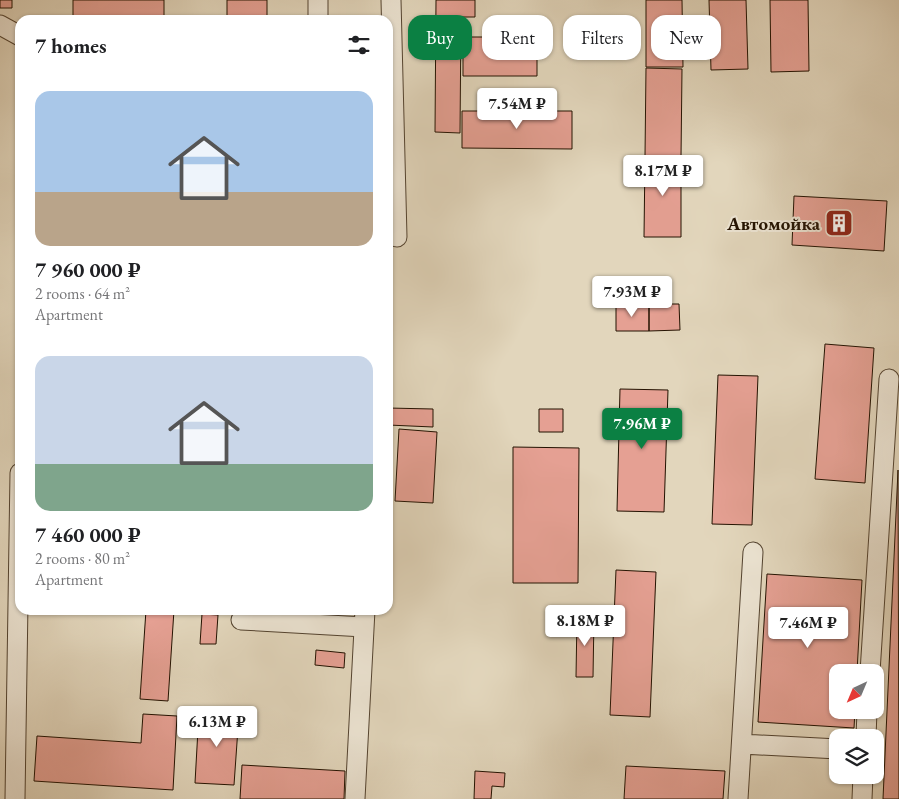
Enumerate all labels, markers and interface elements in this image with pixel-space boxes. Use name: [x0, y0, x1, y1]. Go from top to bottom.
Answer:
chip: Buy: [408, 15, 472, 60]
chip: Rent: [482, 15, 553, 60]
chip: Filters: [563, 15, 641, 60]
chip: New: [651, 15, 721, 60]
icon: filters: [345, 31, 373, 59]
text: 7 homes: [35, 32, 107, 59]
pin: 7.54M ₽: [471, 88, 563, 130]
text: 7.54M ₽: [488, 93, 546, 114]
icon: home: [159, 123, 249, 213]
pin: 8.17M ₽: [617, 154, 709, 197]
text: 8.17M ₽: [634, 160, 692, 181]
building icon: Автомойка: [824, 208, 854, 238]
place label: Автомойка: [726, 211, 821, 236]
text: 7 960 000 ₽: [35, 256, 141, 283]
pin: 7.93M ₽: [586, 276, 678, 318]
text: 7.93M ₽: [603, 281, 661, 302]
text: 2 rooms · 64 m²: [35, 283, 130, 304]
text: Apartment: [35, 304, 103, 325]
icon: home: [159, 388, 249, 478]
pin: 7.96M ₽: [596, 408, 688, 450]
text: 7.96M ₽: [613, 413, 671, 434]
text: 7 460 000 ₽: [35, 521, 141, 548]
text: 2 rooms · 80 m²: [35, 548, 130, 569]
text: Apartment: [35, 569, 103, 590]
pin: 8.18M ₽: [539, 604, 631, 647]
pin: 7.46M ₽: [762, 606, 854, 649]
text: 8.18M ₽: [556, 610, 614, 631]
text: 7.46M ₽: [779, 612, 837, 633]
north arrow: [829, 664, 884, 719]
map controls: [829, 664, 884, 784]
pin: 6.13M ₽: [171, 706, 263, 748]
text: 6.13M ₽: [188, 711, 246, 732]
button: layers: [829, 729, 884, 784]

